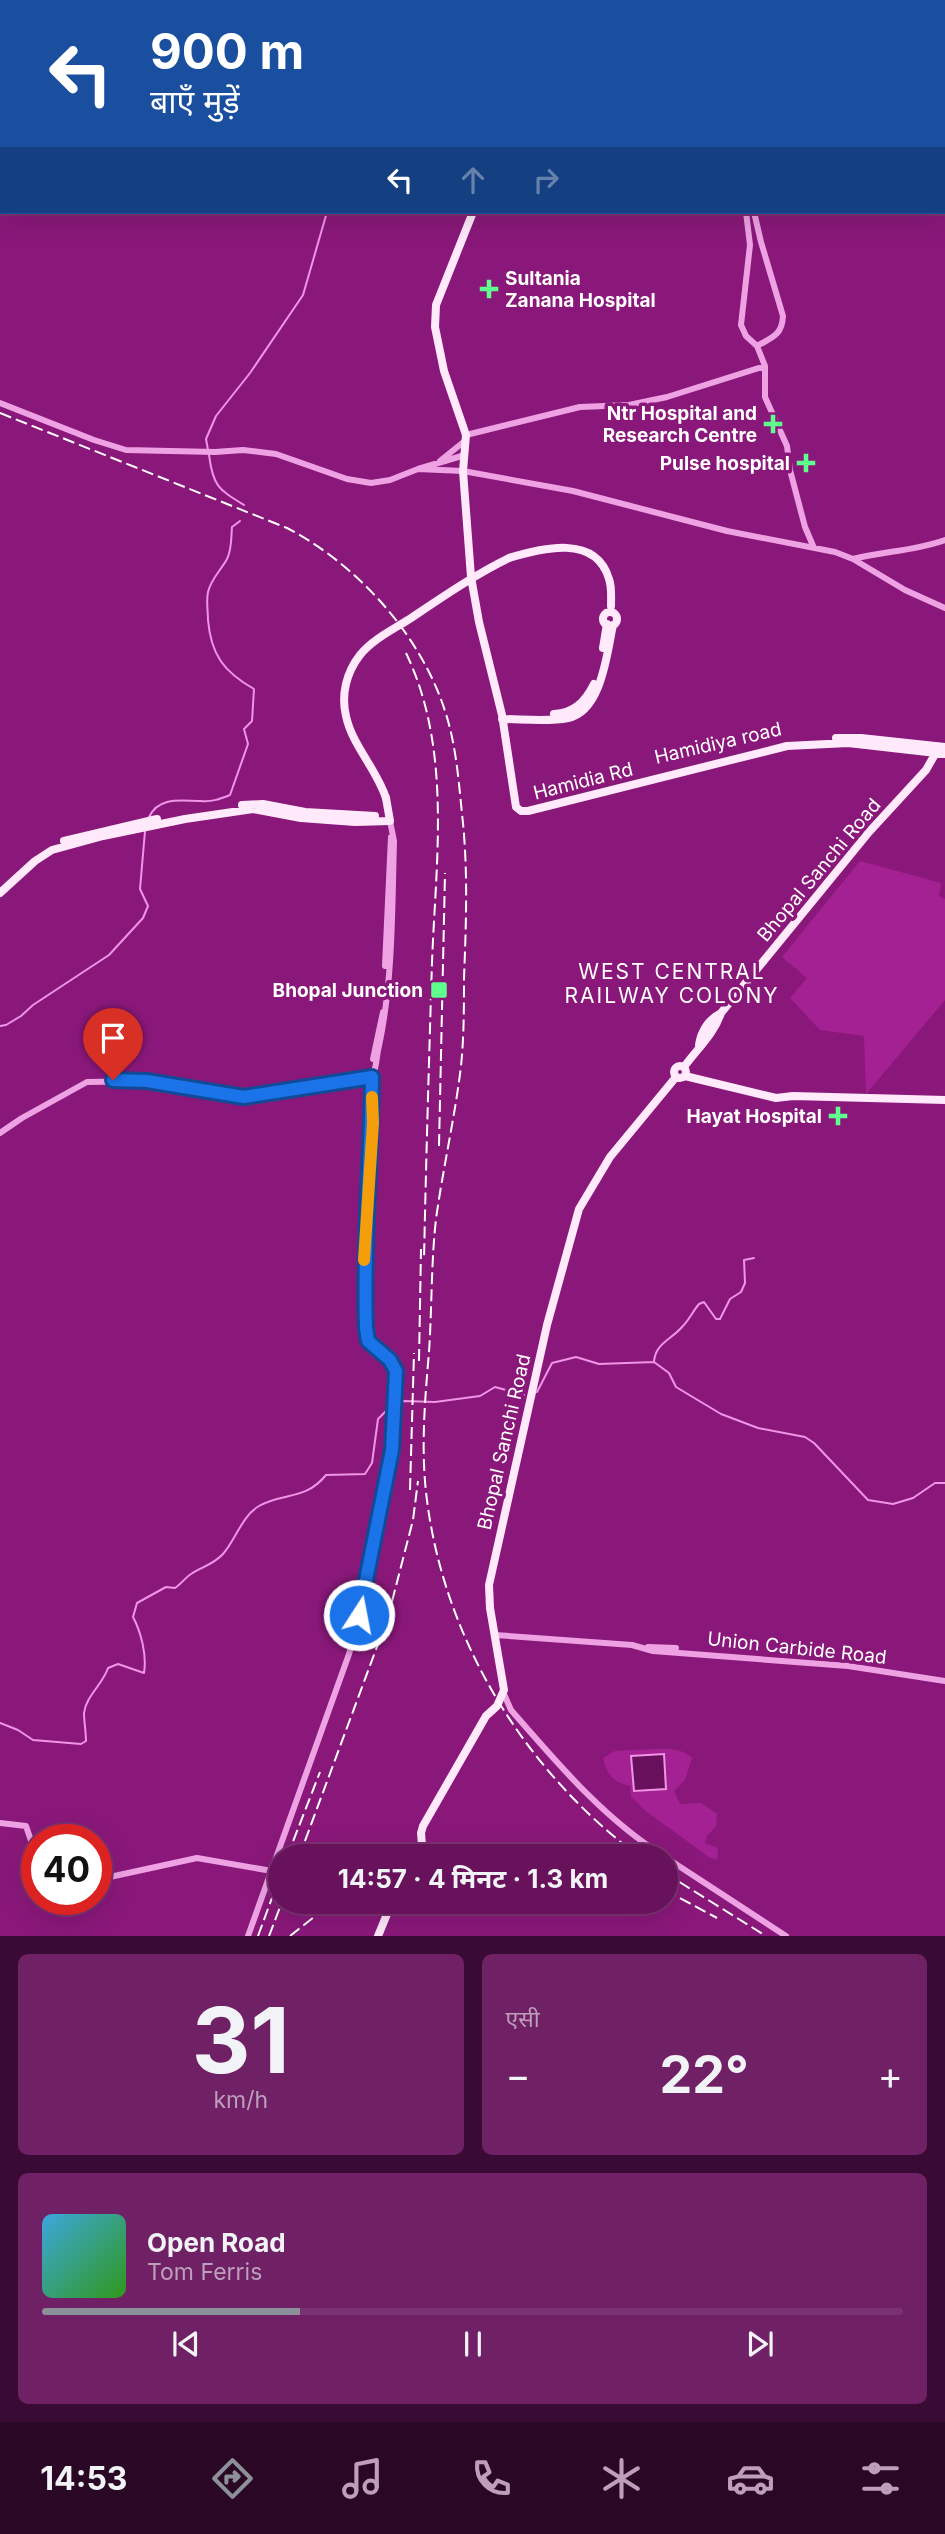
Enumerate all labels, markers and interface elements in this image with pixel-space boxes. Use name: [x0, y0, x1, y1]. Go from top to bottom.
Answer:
text: 900 m: [150, 22, 304, 81]
icon: left: [35, 28, 126, 119]
text: बाएँ मुड़ें: [150, 82, 240, 121]
icon: left: [381, 161, 419, 199]
icon: ahead: [454, 161, 492, 199]
icon: right: [527, 161, 565, 199]
place label: Sultania Zanana Hospital: [505, 267, 656, 312]
marker: Sultania Zanana Hospital: [479, 279, 499, 299]
place label: Ntr Hospital and Research Centre: [603, 402, 757, 447]
marker: Ntr Hospital and Research Centre: [763, 414, 783, 434]
place label: Pulse hospital: [660, 452, 790, 475]
marker: Pulse hospital: [796, 453, 816, 473]
street label: Hamidiya road: [652, 717, 784, 769]
street label: Hamidia Rd: [531, 758, 635, 804]
street label: Bhopal Sanchi Road: [753, 794, 885, 946]
district label: WEST CENTRAL RAILWAY COLONY: [565, 959, 779, 1008]
place label: Bhopal Junction: [273, 979, 423, 1002]
marker: Bhopal Junction: [429, 980, 449, 1000]
pin: [83, 1008, 143, 1080]
icon: arrive: [94, 1019, 132, 1057]
place label: Hayat Hospital: [687, 1105, 822, 1128]
marker: Hayat Hospital: [828, 1106, 848, 1126]
street label: Bhopal Sanchi Road: [473, 1352, 535, 1532]
position arrow: [322, 1578, 396, 1652]
street label: Union Carbide Road: [706, 1627, 888, 1669]
speed limit sign: 40: [21, 1824, 112, 1915]
text: 14:57 · 4 मिनट · 1.3 km: [338, 1863, 608, 1894]
text: 31: [192, 1985, 290, 2095]
text: एसी: [506, 2005, 540, 2033]
text: 22°: [660, 2043, 749, 2106]
text: −: [506, 2052, 531, 2098]
text: +: [878, 2052, 903, 2098]
text: km/h: [213, 2086, 268, 2114]
text: Open Road: [147, 2227, 286, 2258]
text: Tom Ferris: [147, 2258, 262, 2286]
icon: previous: [167, 2325, 205, 2363]
icon: pause: [454, 2325, 492, 2363]
icon: next: [741, 2325, 779, 2363]
icon: directions: [208, 2454, 257, 2503]
icon: music: [338, 2454, 387, 2503]
icon: phone: [467, 2454, 516, 2503]
icon: climate: [597, 2454, 646, 2503]
icon: car: [726, 2454, 775, 2503]
icon: filters: [856, 2454, 905, 2503]
text: 14:53: [40, 2459, 128, 2498]

